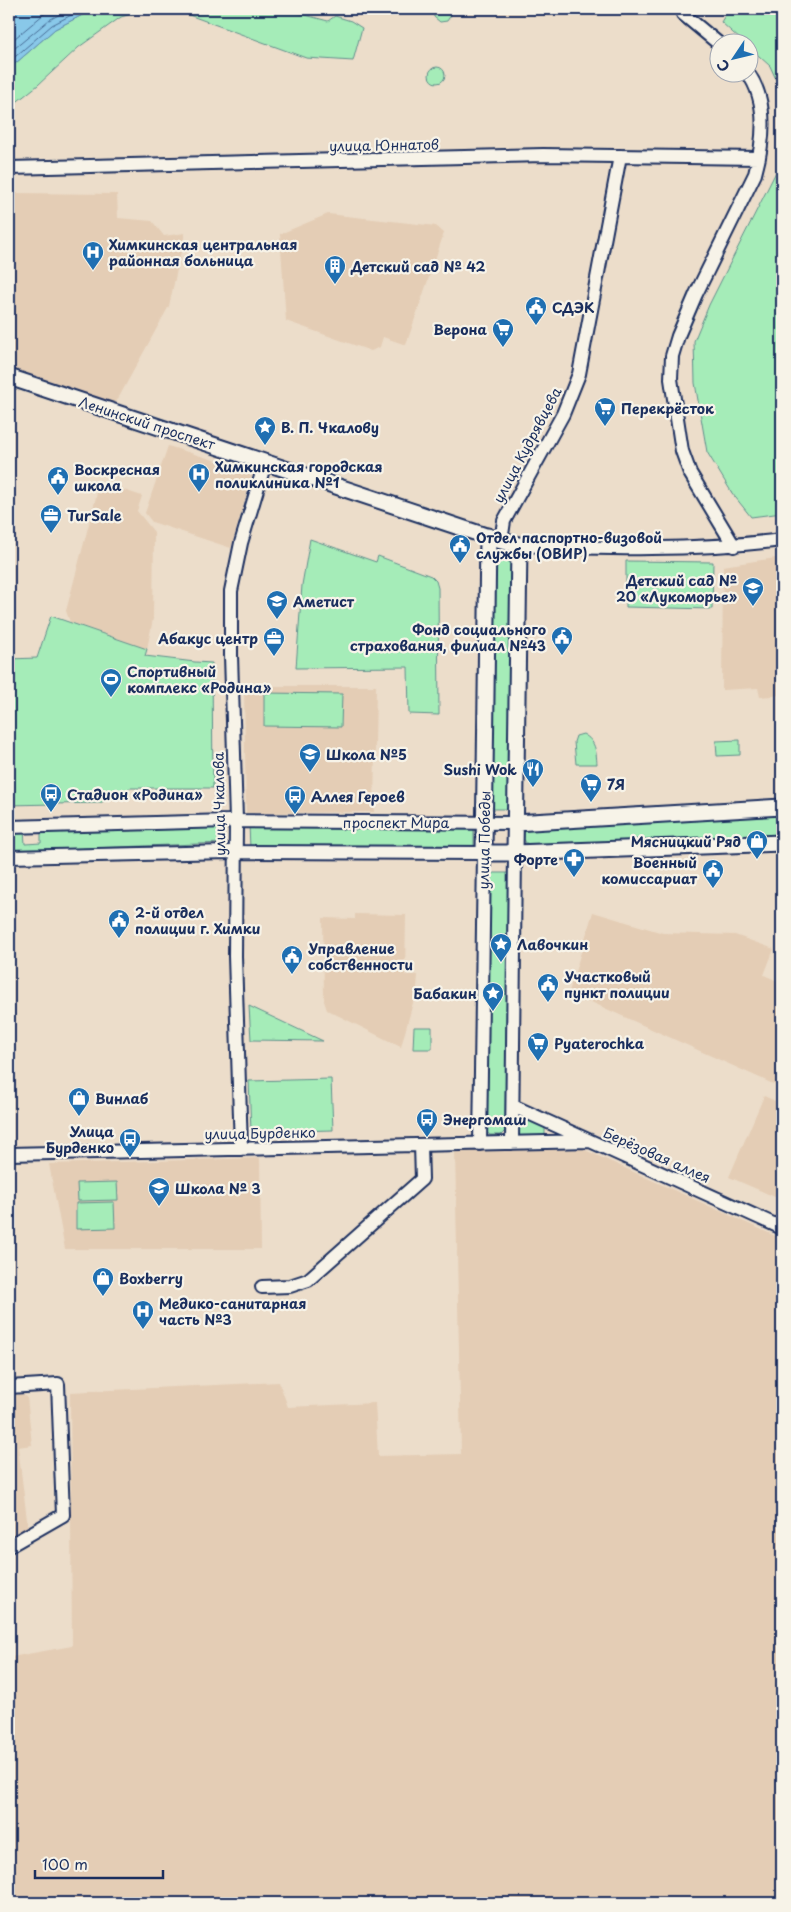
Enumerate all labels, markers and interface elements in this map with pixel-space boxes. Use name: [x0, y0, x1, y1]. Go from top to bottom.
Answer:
north arrow: [708, 32, 758, 82]
text: С: [711, 55, 735, 76]
street label: улица Юннатов: [329, 134, 439, 156]
place label: Химкинская центральная районная больница: [109, 234, 297, 271]
hospital icon: Химкинская центральная районная больница: [81, 240, 105, 271]
building icon: Детский сад № 42: [323, 254, 347, 285]
place label: Детский сад № 42: [350, 256, 486, 277]
public building icon: СДЭК: [524, 295, 548, 326]
place label: СДЭК: [552, 297, 595, 318]
supermarket icon: Верона: [491, 317, 515, 348]
place label: Верона: [433, 319, 488, 340]
street label: улица Кудрявцева: [488, 383, 567, 507]
street label: Ленинский проспект: [76, 391, 218, 455]
supermarket icon: Перекрёсток: [593, 396, 617, 427]
place label: Перекрёсток: [621, 398, 714, 419]
place icon: В. П. Чкалову: [253, 415, 277, 446]
place label: В. П. Чкалову: [281, 417, 379, 438]
place label: Химкинская городская поликлиника №1: [215, 456, 383, 493]
place label: Воскресная школа: [74, 459, 160, 496]
hospital icon: Химкинская городская поликлиника №1: [187, 462, 211, 493]
public building icon: Воскресная школа: [46, 465, 70, 496]
office icon: TurSale: [39, 503, 63, 534]
place label: TurSale: [67, 505, 122, 526]
place label: Отдел паспортно-визовой службы (ОВИР): [476, 527, 662, 564]
public building icon: Отдел паспортно-визовой службы (ОВИР): [448, 533, 472, 564]
place label: Детский сад № 20 «Лукоморье»: [616, 570, 738, 607]
school or university icon: Детский сад № 20 «Лукоморье»: [741, 576, 765, 607]
school or university icon: Аметист: [265, 589, 289, 620]
place label: Аметист: [293, 591, 355, 612]
place label: Фонд социального страхования, филиал №43: [350, 619, 546, 656]
public building icon: Фонд социального страхования, филиал №43: [550, 625, 574, 656]
office icon: Абакус центр: [262, 626, 286, 657]
place label: Абакус центр: [157, 628, 258, 649]
place label: Спортивный комплекс «Родина»: [127, 661, 272, 698]
sports icon: Спортивный комплекс «Родина»: [99, 667, 123, 698]
school or university icon: Школа №5: [298, 742, 322, 773]
place label: Школа №5: [326, 744, 407, 765]
street label: улица Чкалова: [208, 752, 230, 856]
restaurant icon: Sushi Wok: [521, 757, 545, 788]
place label: Sushi Wok: [444, 759, 517, 780]
supermarket icon: 7Я: [579, 772, 603, 803]
place label: 7Я: [607, 774, 625, 795]
bus stop icon: Стадион «Родина»: [39, 782, 63, 813]
place label: Стадион «Родина»: [67, 784, 203, 805]
bus stop icon: Аллея Героев: [283, 784, 307, 815]
place label: Аллея Героев: [311, 786, 405, 807]
street label: улица Победы: [473, 790, 495, 890]
street label: проспект Мира: [343, 812, 449, 833]
shop icon: Мясницкий Ряд: [745, 829, 769, 860]
place label: Мясницкий Ряд: [631, 831, 742, 852]
pharmacy icon: Форте: [562, 847, 586, 878]
place label: Форте: [514, 849, 558, 870]
place label: Военный комиссариат: [601, 852, 698, 889]
public building icon: Военный комиссариат: [701, 858, 725, 889]
place label: 2-й отдел полиции г. Химки: [135, 902, 261, 939]
public building icon: 2-й отдел полиции г. Химки: [107, 908, 131, 939]
place icon: Лавочкин: [489, 932, 513, 963]
place label: Лавочкин: [517, 934, 588, 955]
place label: Управление собственности: [308, 938, 413, 975]
public building icon: Управление собственности: [280, 944, 304, 975]
place label: Участковый пункт полиции: [564, 966, 670, 1003]
public building icon: Участковый пункт полиции: [536, 972, 560, 1003]
place icon: Бабакин: [481, 981, 505, 1012]
place label: Бабакин: [413, 983, 477, 1004]
supermarket icon: Pyaterochka: [526, 1031, 550, 1062]
place label: Pyaterochka: [554, 1033, 645, 1054]
shop icon: Винлаб: [67, 1086, 91, 1117]
place label: Винлаб: [95, 1088, 149, 1109]
bus stop icon: Энергомаш: [415, 1107, 439, 1138]
place label: Энергомаш: [443, 1109, 526, 1130]
place label: Улица Бурденко: [46, 1121, 114, 1158]
street label: улица Бурденко: [204, 1122, 316, 1144]
street label: Берёзовая аллея: [600, 1122, 714, 1188]
bus stop icon: Улица Бурденко: [118, 1127, 142, 1158]
school or university icon: Школа № 3: [147, 1176, 171, 1207]
place label: Школа № 3: [175, 1178, 261, 1199]
shop icon: Boxberry: [91, 1266, 115, 1297]
place label: Boxberry: [119, 1268, 183, 1289]
place label: Медико-санитарная часть №3: [159, 1293, 307, 1330]
hospital icon: Медико-санитарная часть №3: [131, 1299, 155, 1330]
scale bar: [35, 1847, 162, 1879]
text: 100 m: [42, 1852, 88, 1875]

